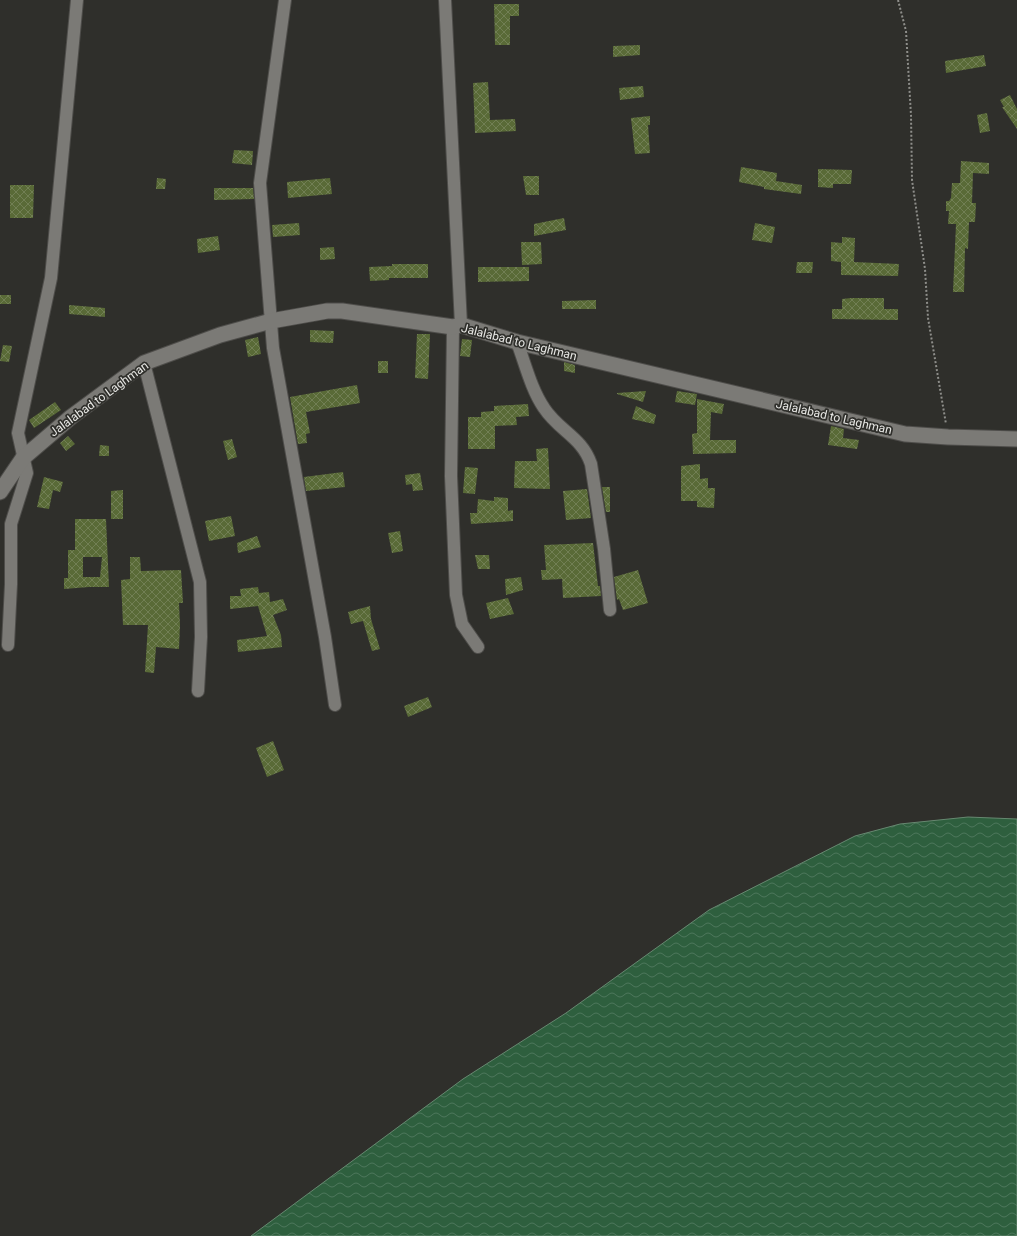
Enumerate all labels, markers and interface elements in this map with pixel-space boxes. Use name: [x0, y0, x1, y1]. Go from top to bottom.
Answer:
street label: Jalalabad to Laghman: [460, 321, 578, 363]
street label: Jalalabad to Laghman: [47, 358, 151, 440]
street label: Jalalabad to Laghman: [775, 397, 893, 437]

